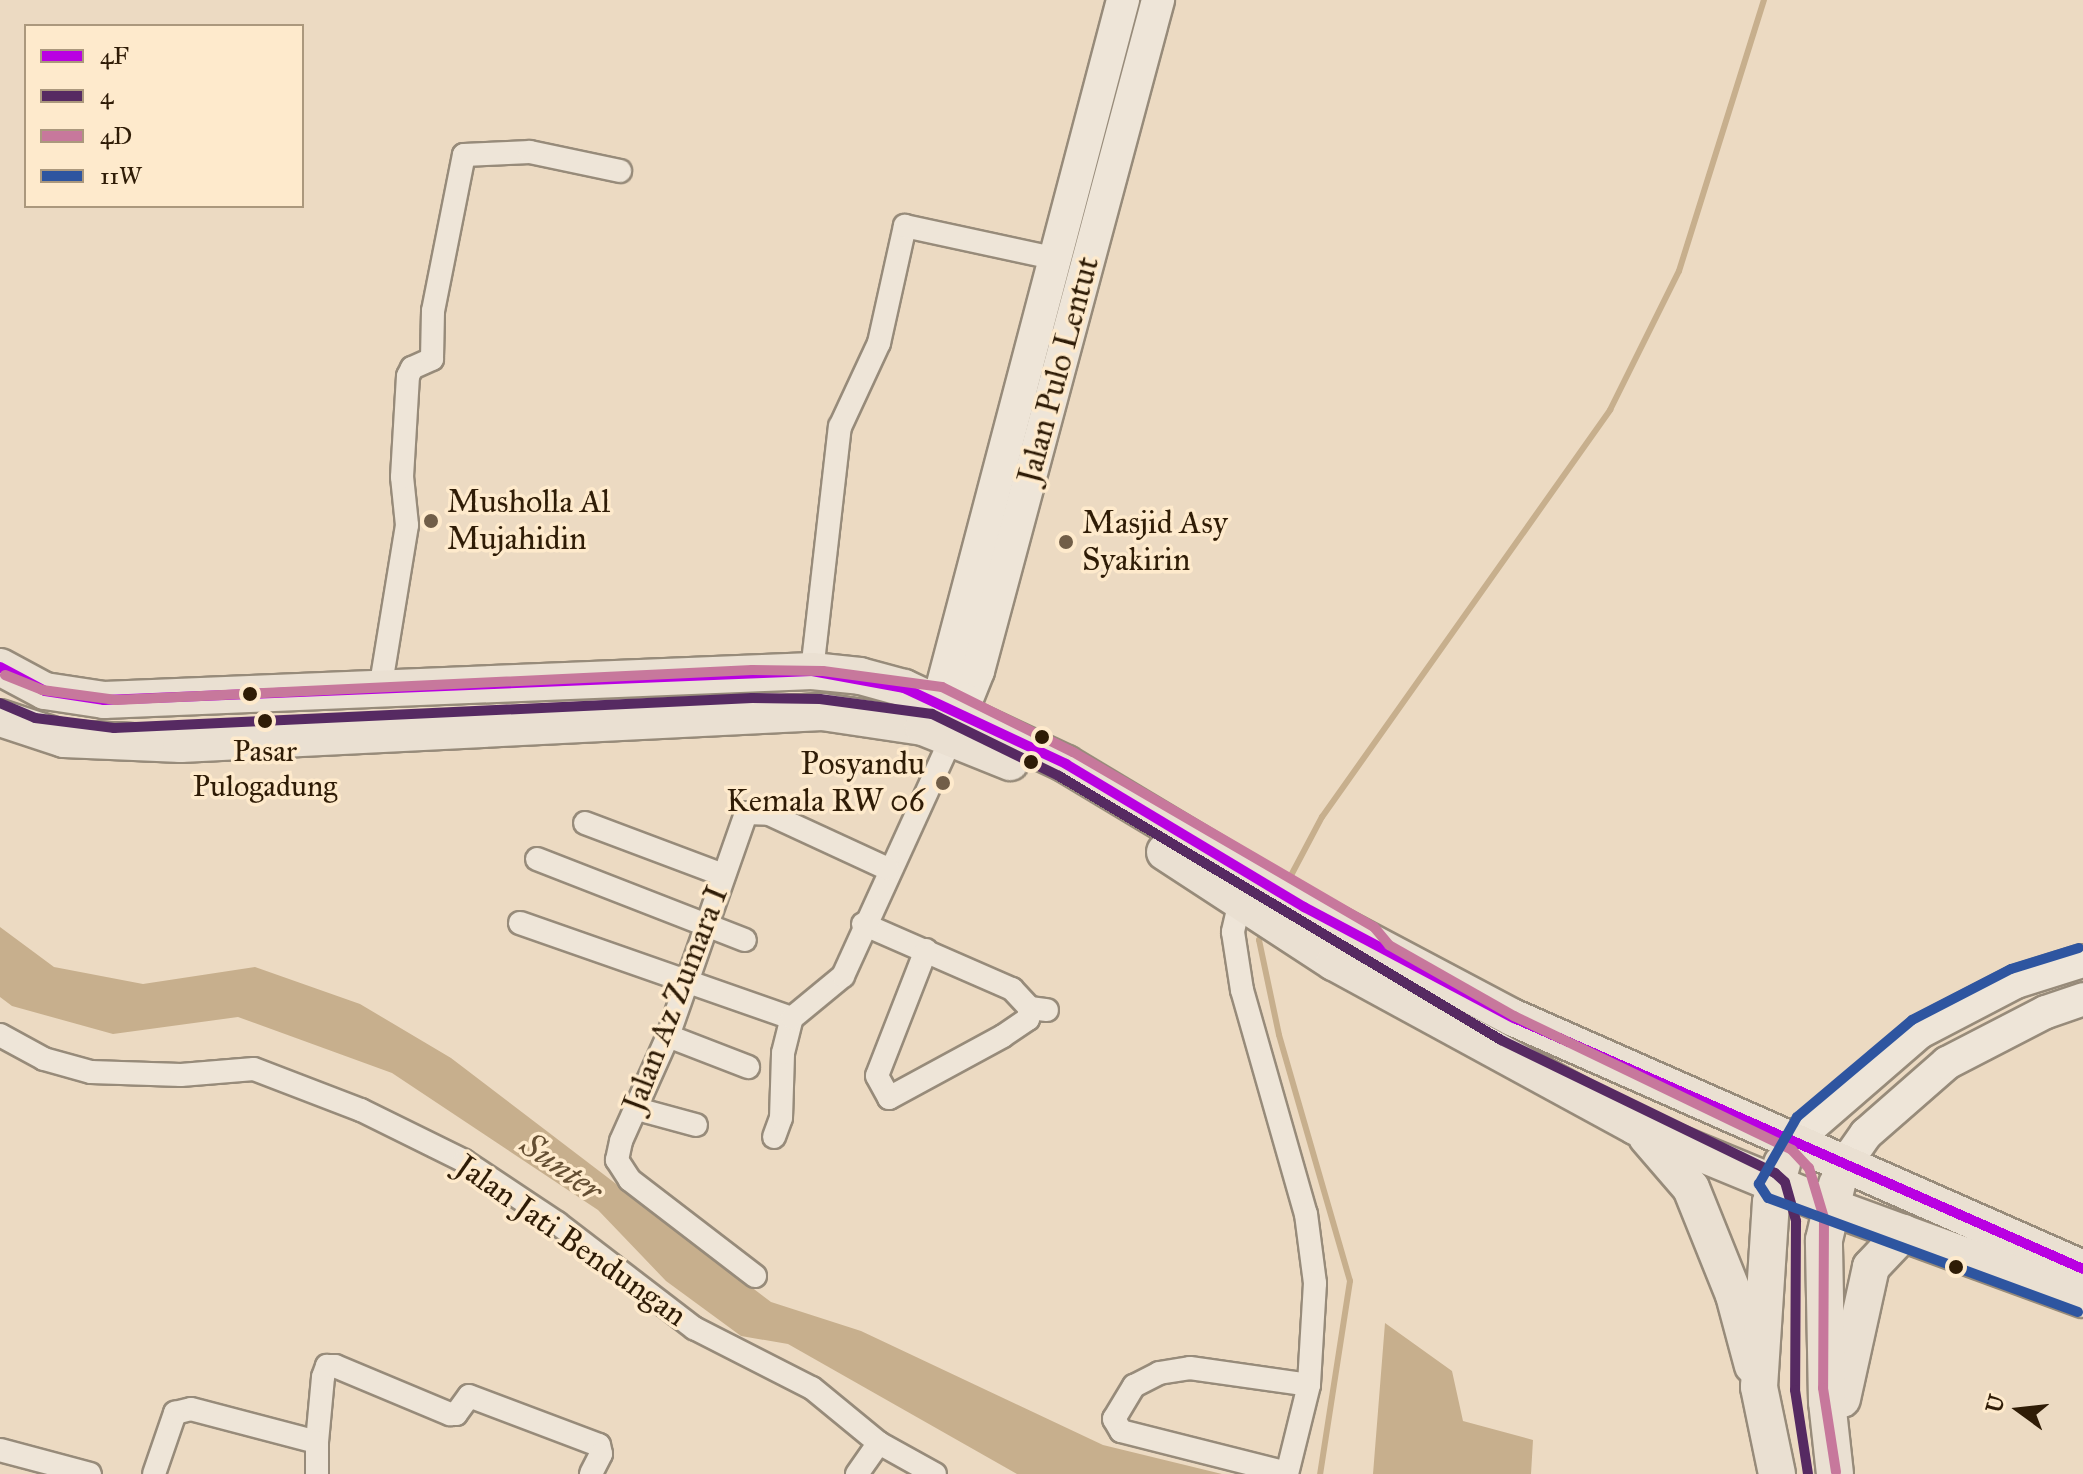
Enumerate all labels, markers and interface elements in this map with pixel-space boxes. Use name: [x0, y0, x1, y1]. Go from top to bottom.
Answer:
legend: [24, 24, 304, 208]
text: 4F: [100, 41, 129, 71]
text: 4: [100, 81, 113, 111]
text: 4D: [100, 121, 132, 151]
text: 11W: [100, 161, 142, 191]
street label: Jalan Pulo Lentut: [1010, 252, 1108, 488]
place label: Musholla Al Mujahidin: [447, 484, 610, 559]
place label: Masjid Asy Syakirin: [1082, 505, 1228, 580]
marker: Musholla Al Mujahidin: [422, 512, 440, 530]
marker: Masjid Asy Syakirin: [1057, 533, 1075, 551]
unlabelled marker: [242, 686, 258, 702]
marker: Pasar Pulogadung: [257, 713, 273, 729]
unlabelled marker: [1034, 729, 1050, 745]
place label: Pasar Pulogadung: [193, 733, 337, 804]
place label: Posyandu Kemala RW 06: [726, 746, 925, 821]
unlabelled marker: [1023, 754, 1039, 770]
marker: Posyandu Kemala RW 06: [932, 772, 954, 794]
street label: Jalan Az Zumara I: [615, 881, 737, 1117]
water label: Sunter: [513, 1124, 611, 1210]
street label: Jalan Jati Bendungan: [448, 1147, 694, 1335]
unlabelled marker: [1948, 1259, 1964, 1275]
north arrow: [1979, 1370, 2059, 1450]
text: U: [1980, 1392, 2011, 1416]

